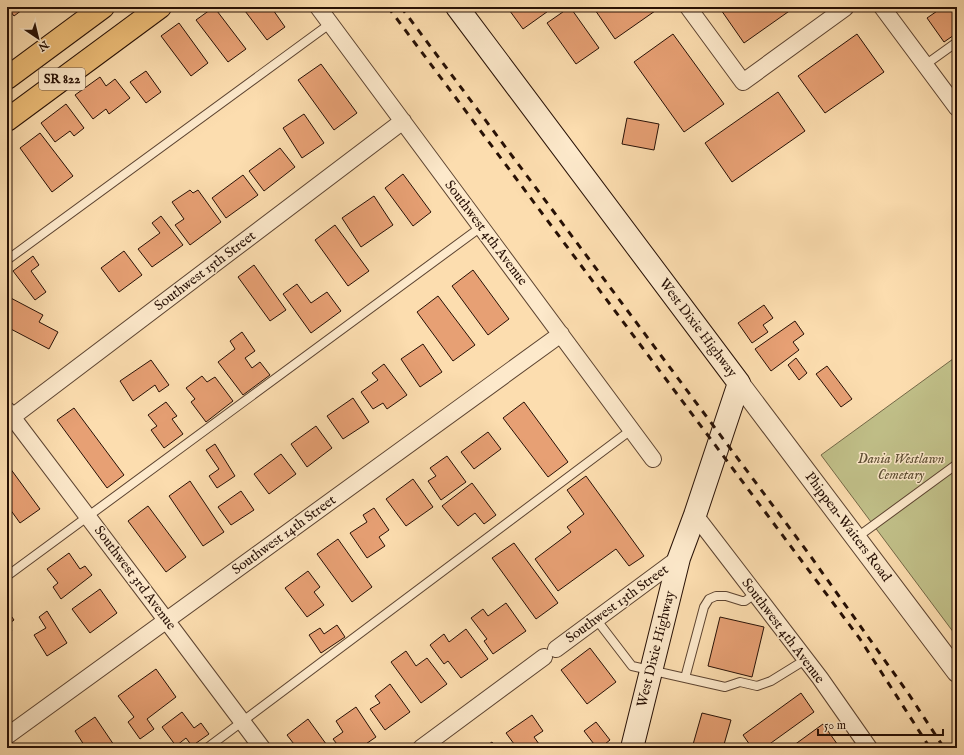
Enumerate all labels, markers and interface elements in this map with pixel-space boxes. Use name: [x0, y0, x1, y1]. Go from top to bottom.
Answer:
north arrow: [18, 18, 58, 58]
text: N: [35, 36, 52, 54]
road number: SR 822: [39, 68, 85, 90]
street label: Southwest 4th Avenue: [441, 177, 532, 290]
street label: Southwest 15th Street: [151, 227, 260, 315]
street label: West Dixie Highway: [655, 275, 741, 381]
park label: Dania Westlawn Cemetary: [858, 450, 944, 484]
street label: Phippen-Waiters Road: [801, 468, 896, 586]
street label: Southwest 14th Street: [228, 491, 340, 579]
street label: Southwest 3rd Avenue: [90, 522, 180, 634]
street label: Southwest 13th Street: [562, 560, 672, 647]
street label: Southwest 4th Avenue: [738, 575, 829, 688]
street label: West Dixie Highway: [633, 589, 679, 709]
scale bar: [818, 711, 943, 737]
text: 50 m: [824, 718, 846, 733]

